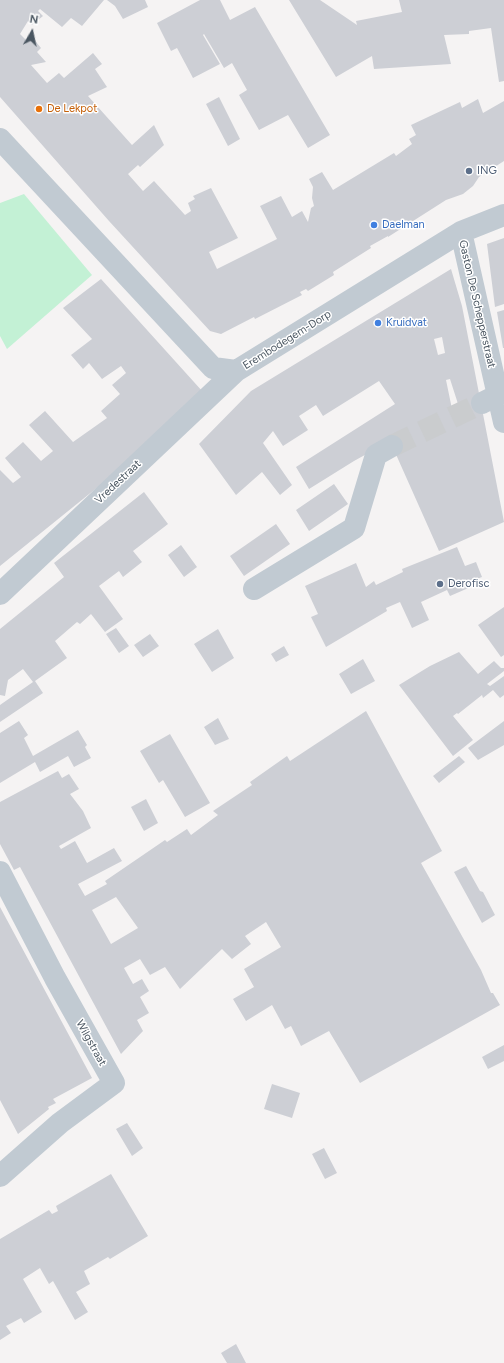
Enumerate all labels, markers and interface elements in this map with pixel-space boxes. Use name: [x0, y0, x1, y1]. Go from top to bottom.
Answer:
north arrow: [12, 12, 52, 52]
text: N: [29, 13, 39, 27]
place label: De Lekpot: [47, 102, 97, 116]
marker: De Lekpot: [34, 104, 44, 114]
place label: ING: [477, 164, 497, 178]
marker: ING: [464, 166, 474, 176]
place label: Daelman: [382, 218, 425, 232]
marker: Daelman: [369, 220, 379, 230]
street label: Gaston De Schepperstraat: [456, 239, 498, 369]
street label: Erembodegem-Dorp: [240, 308, 334, 372]
place label: Kruidvat: [386, 316, 427, 330]
marker: Kruidvat: [373, 318, 383, 328]
street label: Vredestraat: [92, 457, 144, 507]
place label: Derofisc: [448, 577, 489, 591]
marker: Derofisc: [435, 579, 445, 589]
street label: Wilgstraat: [73, 1018, 109, 1068]

